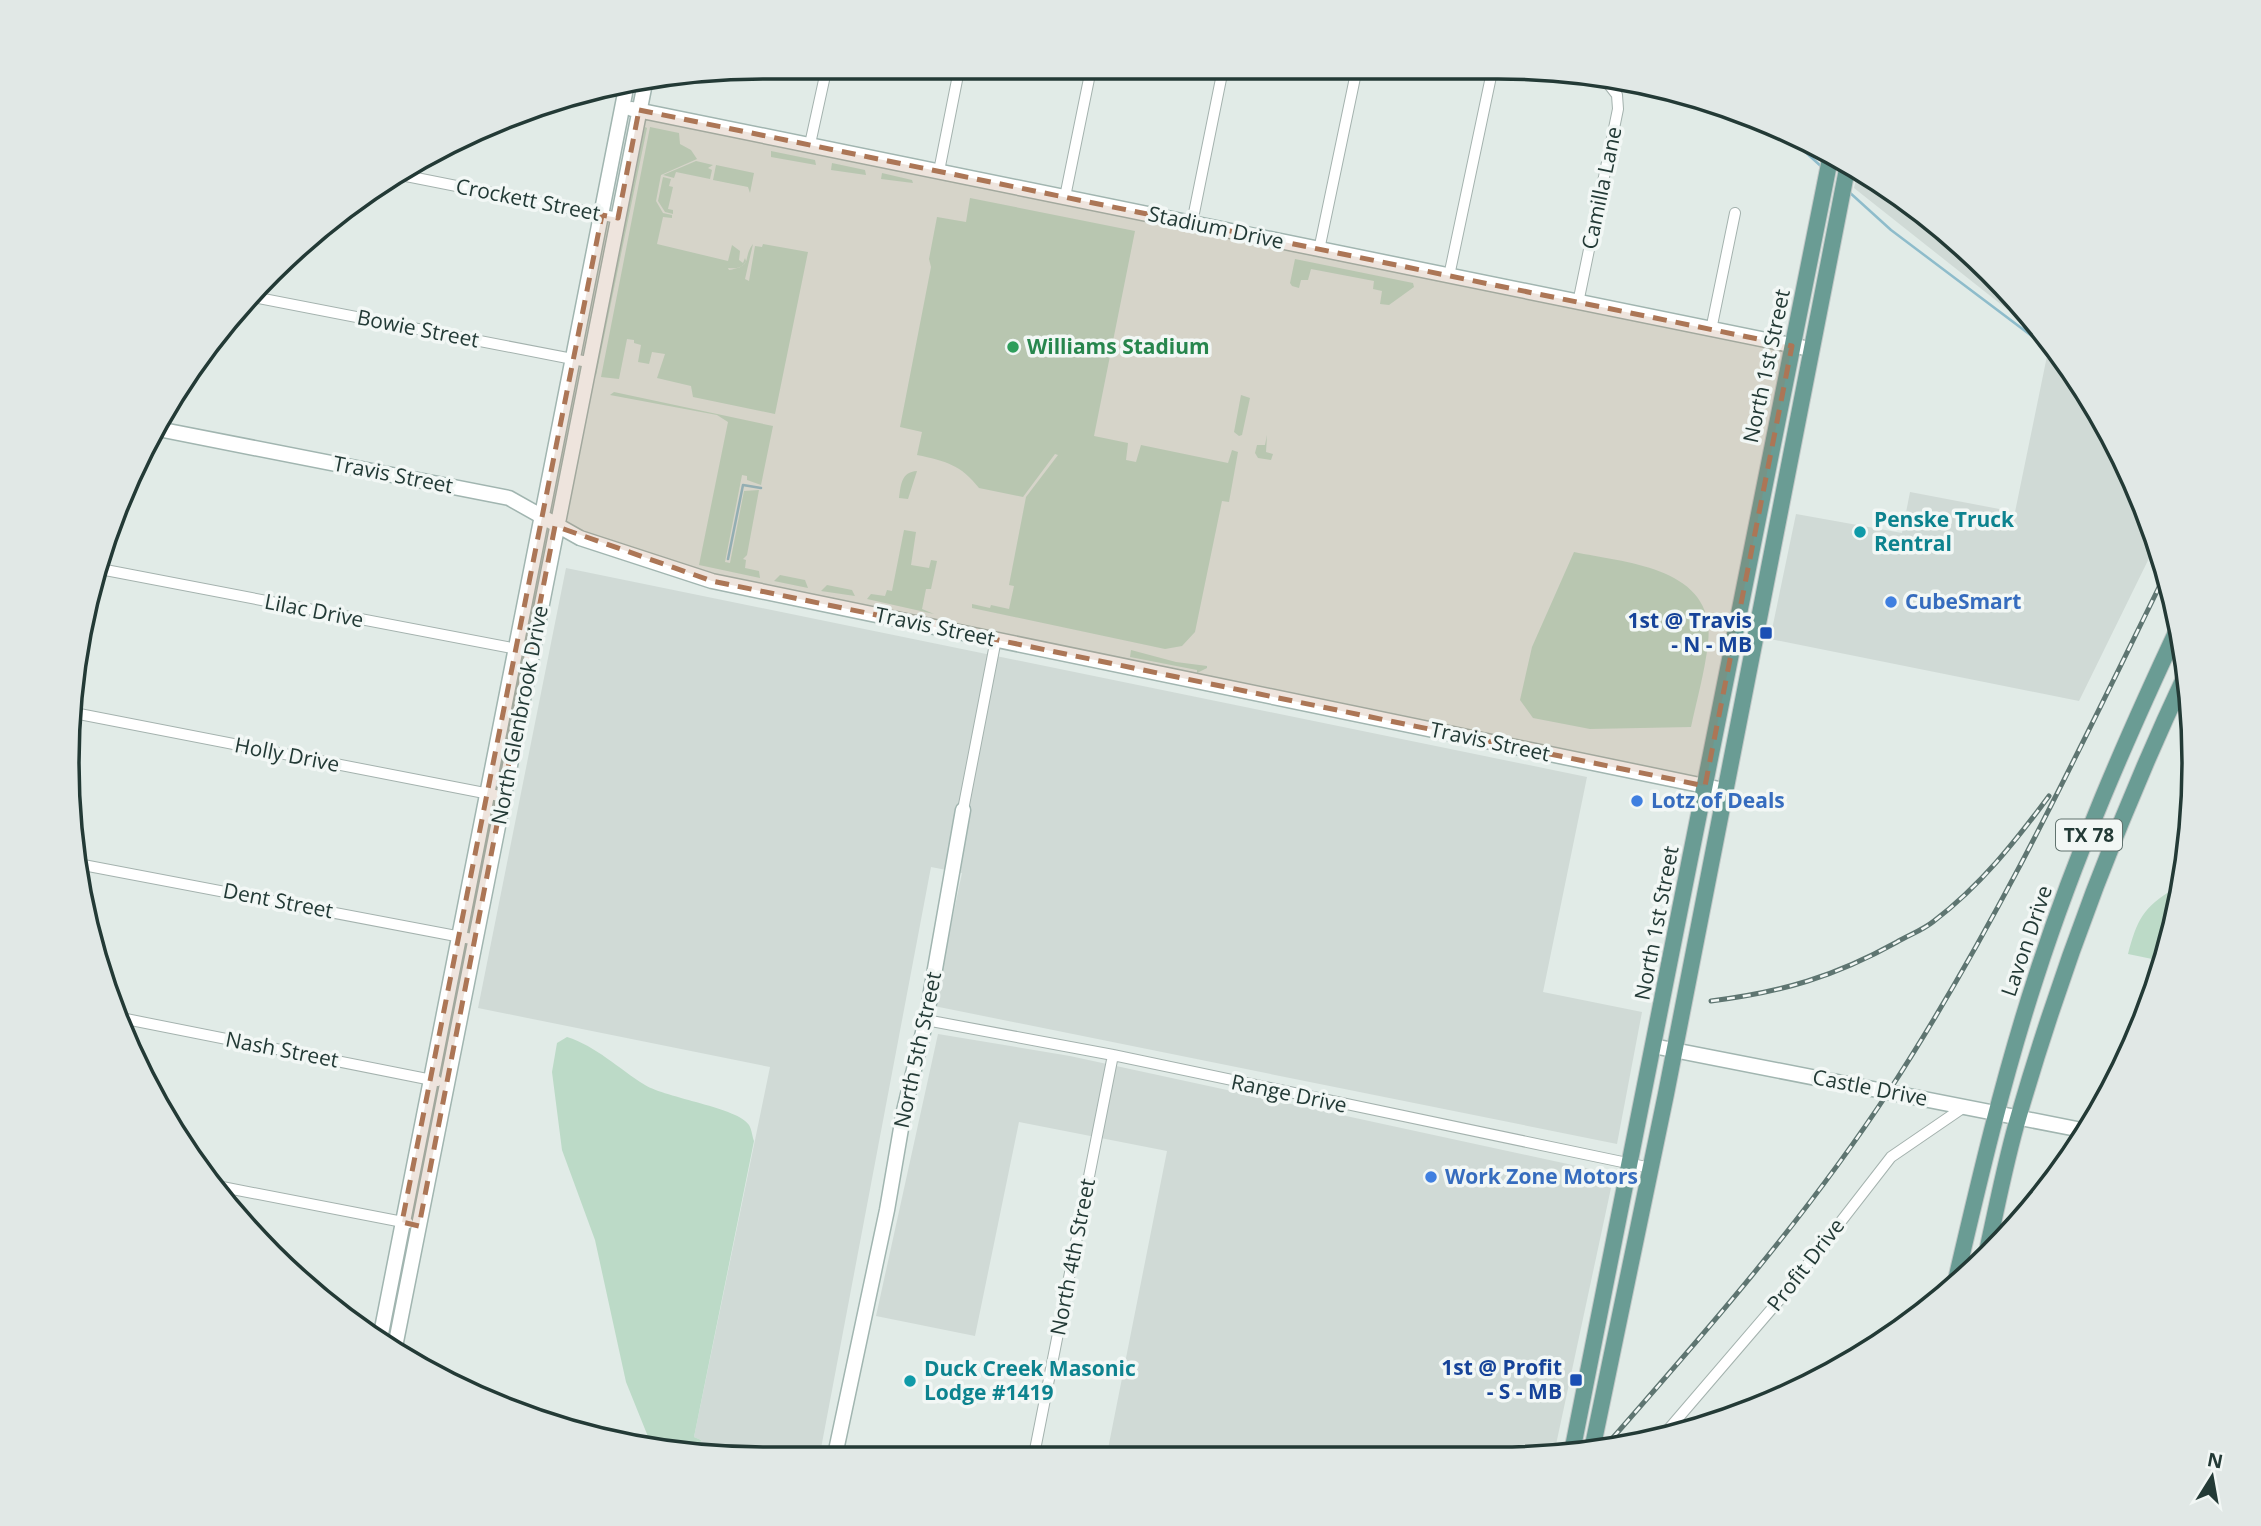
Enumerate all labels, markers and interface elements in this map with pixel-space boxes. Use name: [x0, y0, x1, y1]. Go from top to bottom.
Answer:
street label: Camilla Lane: [1574, 124, 1628, 252]
street label: Crockett Street: [454, 171, 603, 227]
street label: Stadium Drive: [1146, 199, 1287, 255]
street label: North 1st Street: [1736, 286, 1796, 445]
street label: Bowie Street: [355, 302, 482, 354]
place label: Williams Stadium: [1027, 332, 1210, 360]
marker: Williams Stadium: [1005, 339, 1021, 355]
street label: Travis Street: [331, 449, 456, 499]
place label: Penske Truck Rentral: [1874, 505, 2015, 557]
marker: Penske Truck Rentral: [1852, 524, 1868, 540]
street label: Lilac Drive: [262, 587, 366, 633]
place label: CubeSmart: [1905, 587, 2021, 615]
marker: CubeSmart: [1883, 594, 1899, 610]
street label: Travis Street: [873, 600, 998, 652]
street label: North Glenbrook Drive: [484, 603, 554, 827]
place label: 1st @ Travis - N - MB: [1628, 606, 1752, 658]
marker: 1st @ Travis - N - MB: [1758, 625, 1774, 641]
street label: Travis Street: [1428, 715, 1553, 767]
street label: Holly Drive: [232, 730, 342, 778]
place label: Lotz of Deals: [1651, 786, 1785, 814]
marker: Lotz of Deals: [1629, 793, 1645, 809]
road number: TX 78: [2056, 820, 2122, 850]
street label: North 1st Street: [1627, 843, 1685, 1002]
street label: Dent Street: [221, 876, 336, 924]
street label: Lavon Drive: [1994, 882, 2058, 1000]
street label: North 5th Street: [887, 969, 947, 1131]
street label: Nash Street: [223, 1024, 341, 1074]
street label: Castle Drive: [1810, 1062, 1930, 1112]
street label: Range Drive: [1229, 1067, 1350, 1119]
place label: Work Zone Motors: [1445, 1162, 1638, 1190]
marker: Work Zone Motors: [1423, 1169, 1439, 1185]
street label: North 4th Street: [1043, 1176, 1101, 1338]
street label: Profit Drive: [1760, 1212, 1850, 1317]
place label: 1st @ Profit - S - MB: [1441, 1353, 1562, 1405]
place label: Duck Creek Masonic Lodge #1419: [924, 1354, 1136, 1406]
marker: 1st @ Profit - S - MB: [1568, 1372, 1584, 1388]
marker: Duck Creek Masonic Lodge #1419: [902, 1373, 918, 1389]
north arrow: [2177, 1442, 2247, 1512]
text: N: [2205, 1446, 2225, 1475]

